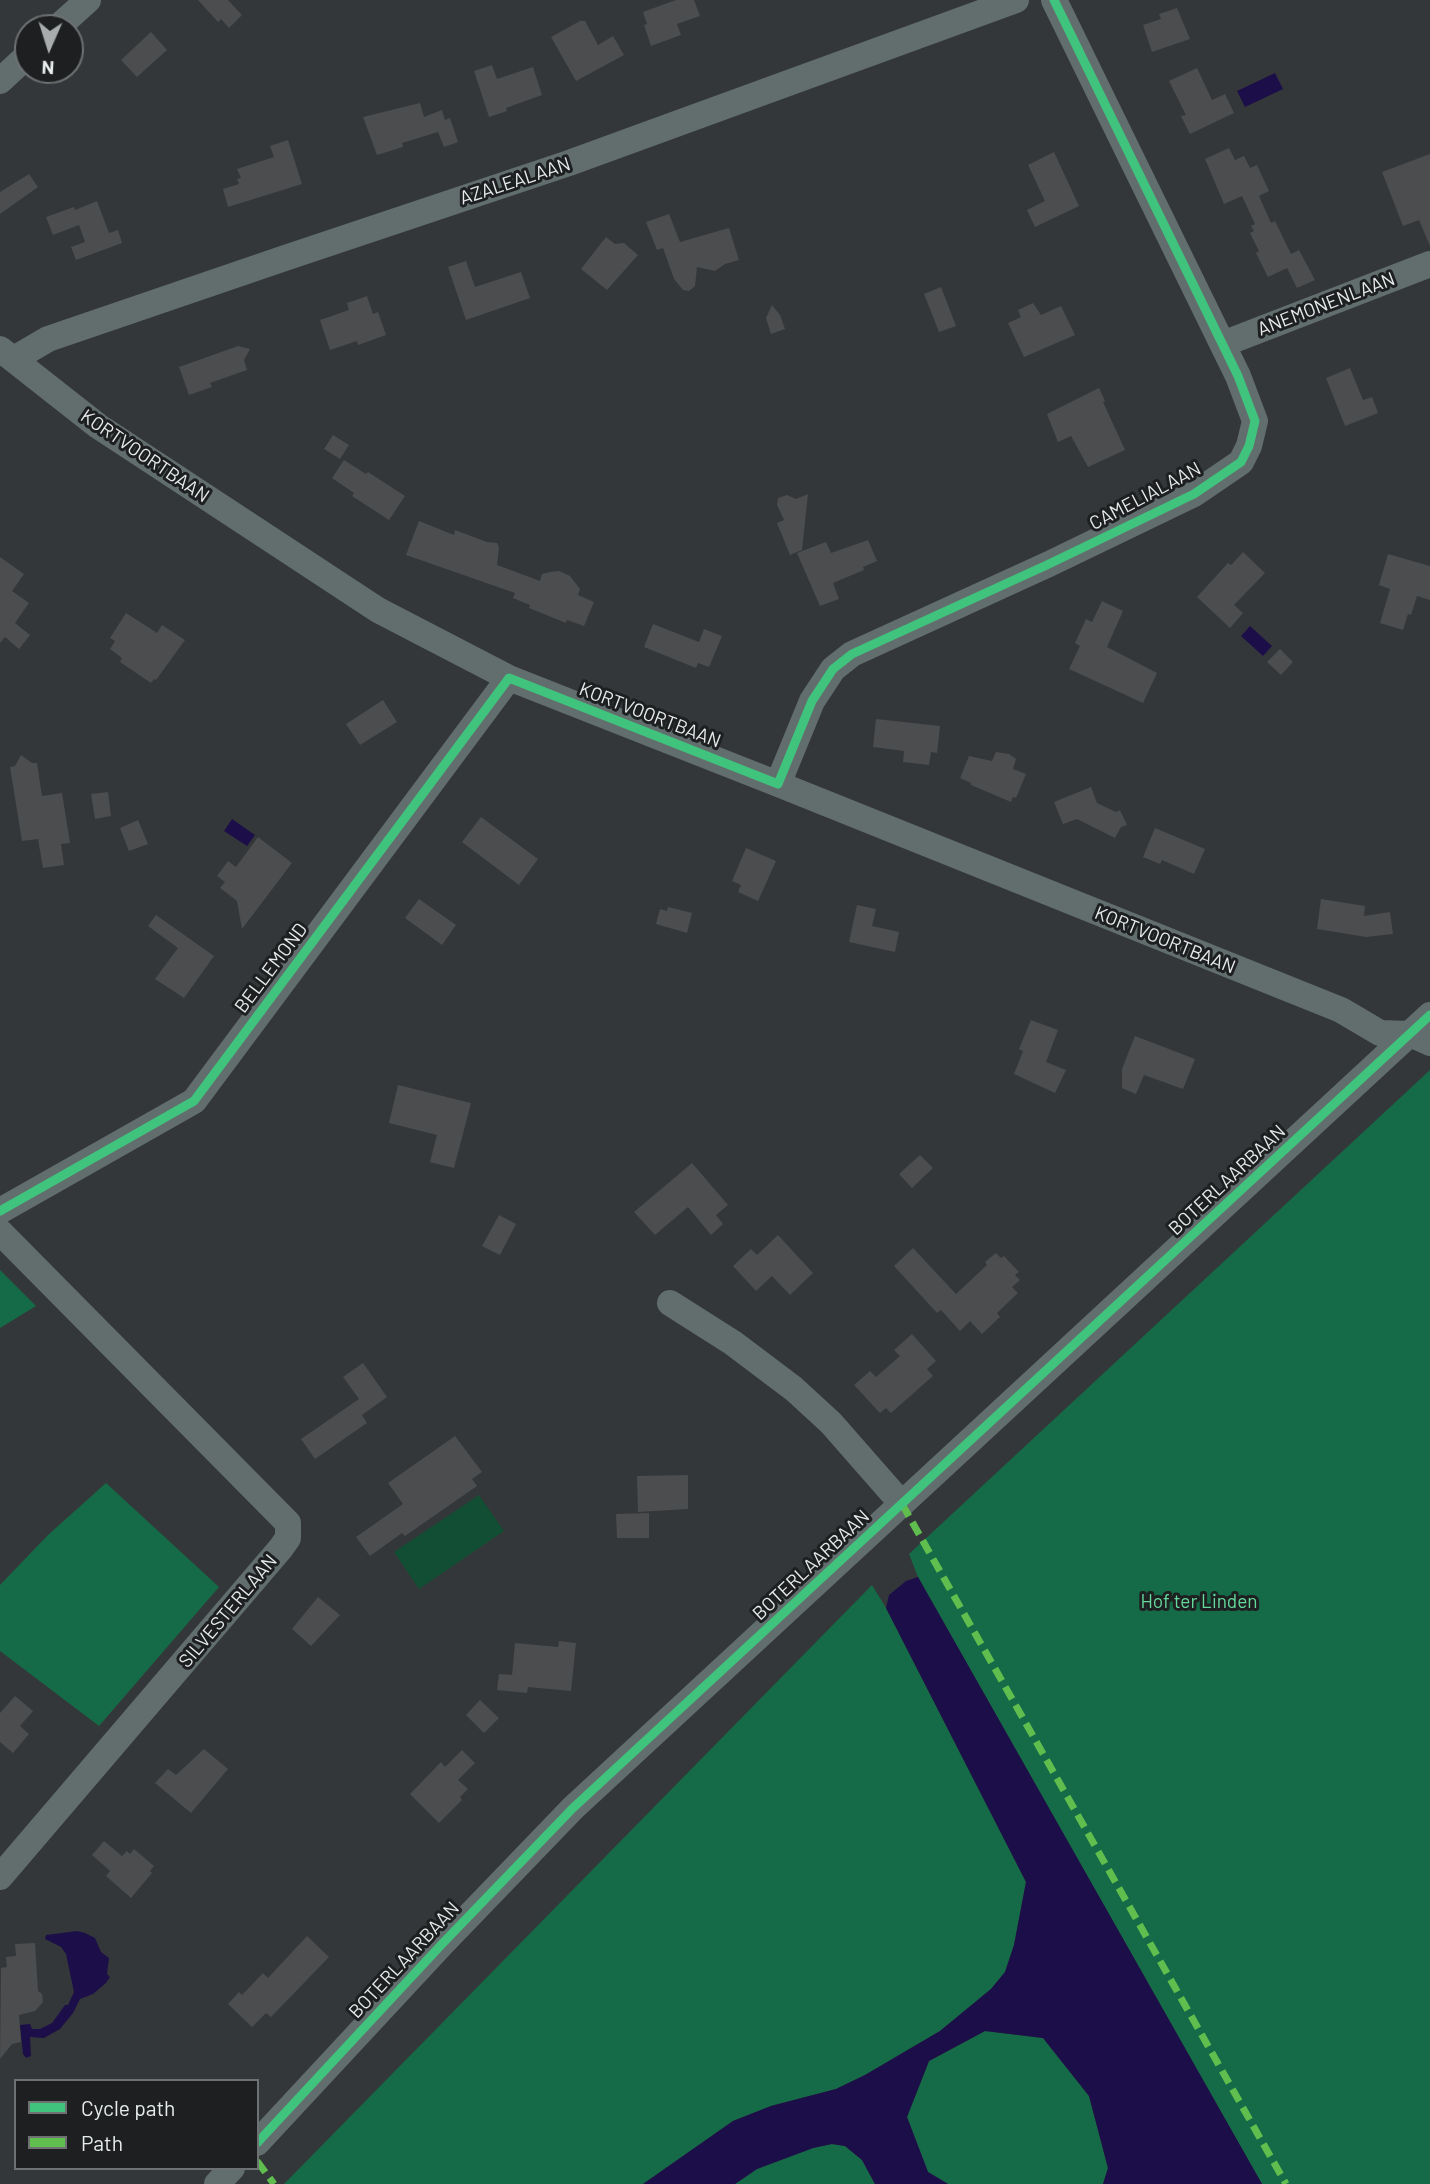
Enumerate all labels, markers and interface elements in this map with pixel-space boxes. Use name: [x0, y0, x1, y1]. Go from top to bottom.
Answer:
north arrow: [14, 14, 84, 84]
text: N: [41, 57, 55, 80]
street label: AZALEALAAN: [457, 152, 573, 210]
street label: ANEMONENLAAN: [1254, 267, 1398, 341]
street label: KORTVOORTBAAN: [77, 405, 213, 507]
street label: CAMELIALAAN: [1085, 457, 1205, 535]
street label: KORTVOORTBAAN: [576, 678, 724, 752]
street label: KORTVOORTBAAN: [1091, 901, 1239, 979]
street label: BELLEMOND: [230, 919, 312, 1017]
street label: BOTERLAARBAAN: [1164, 1120, 1290, 1240]
street label: BOTERLAARBAAN: [748, 1505, 874, 1625]
street label: SILVESTERLAAN: [174, 1550, 282, 1672]
park label: Hof ter Linden: [1140, 1591, 1258, 1613]
street label: BOTERLAARBAAN: [344, 1897, 464, 2023]
legend: [14, 2079, 259, 2170]
text: Cycle path: [81, 2095, 175, 2120]
text: Path: [81, 2130, 123, 2155]

